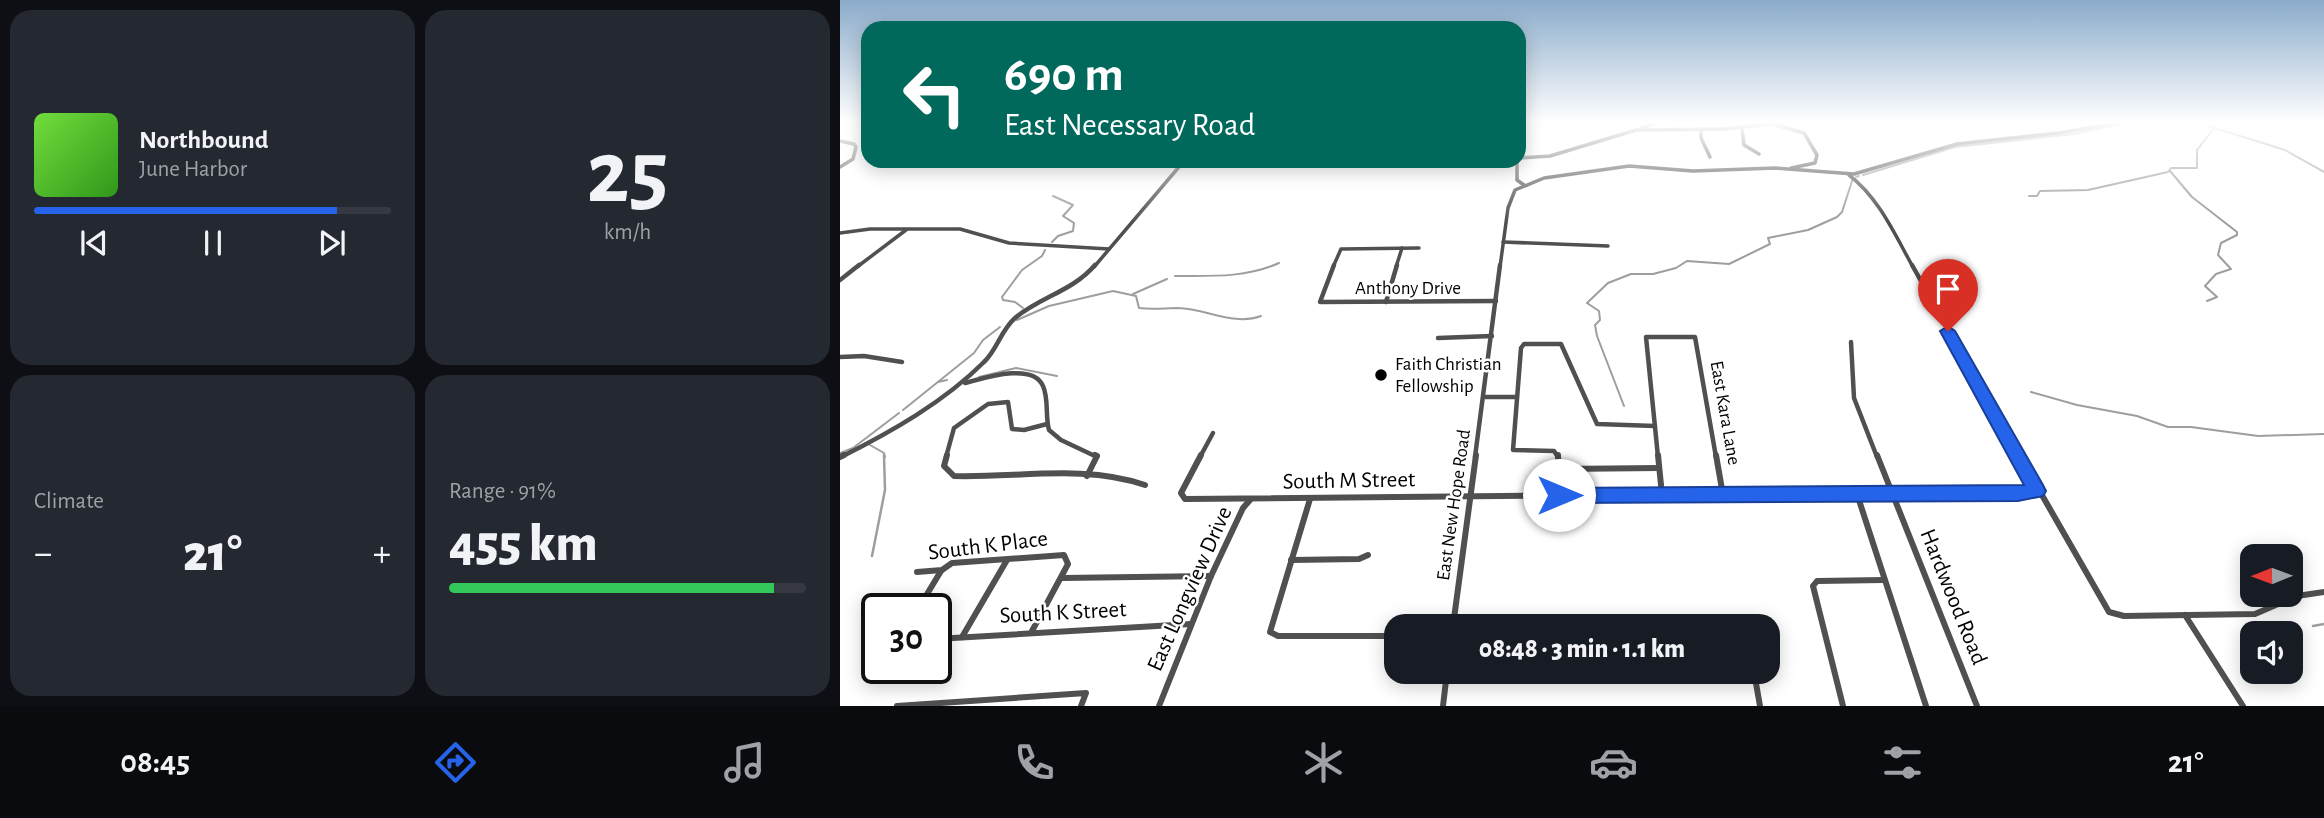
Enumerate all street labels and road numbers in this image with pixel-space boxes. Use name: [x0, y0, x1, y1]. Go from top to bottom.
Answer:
street label: Anthony Drive: [1355, 279, 1461, 298]
street label: East Kara Lane: [1706, 359, 1744, 467]
street label: East New Hope Road: [1434, 428, 1474, 582]
street label: South M Street: [1283, 468, 1416, 494]
street label: East Longview Drive: [1143, 503, 1237, 675]
street label: Hardwood Road: [1915, 526, 1991, 668]
street label: South K Place: [927, 527, 1049, 565]
street label: South K Street: [999, 598, 1128, 628]

